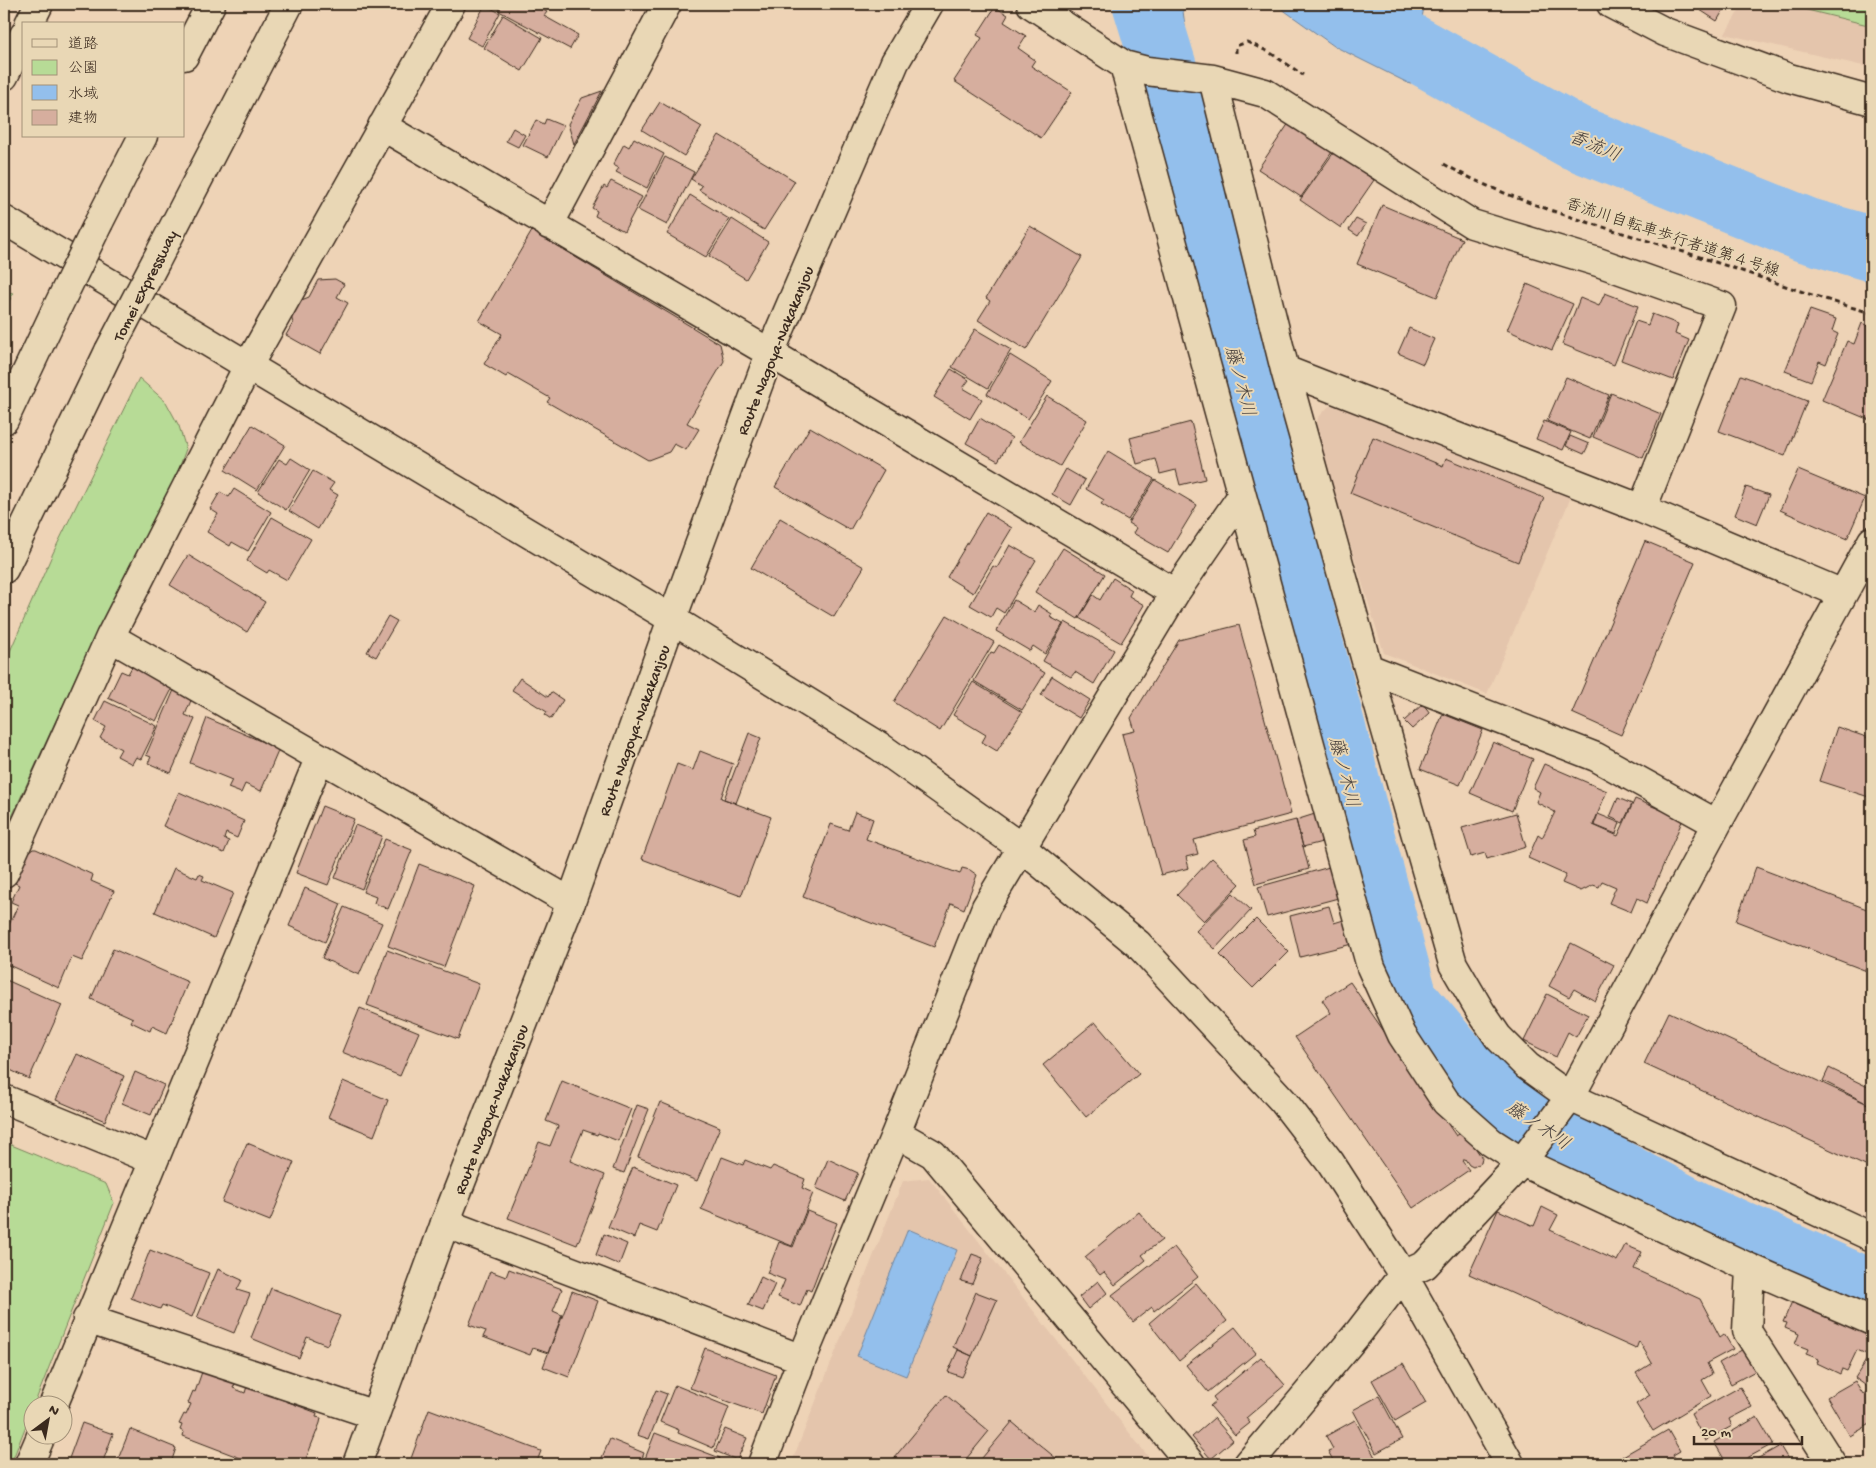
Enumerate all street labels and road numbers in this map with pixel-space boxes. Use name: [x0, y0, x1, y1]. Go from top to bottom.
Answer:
street label: 香流川自転車歩行者道第４号線: [1562, 194, 1782, 283]
street label: Tomei Expressway: [110, 228, 183, 346]
street label: Route Nagoya-Nakakanjou: [735, 264, 820, 439]
street label: Route Nagoya-Nakakanjou: [596, 643, 676, 819]
street label: Route Nagoya-Nakakanjou: [452, 1022, 535, 1198]

